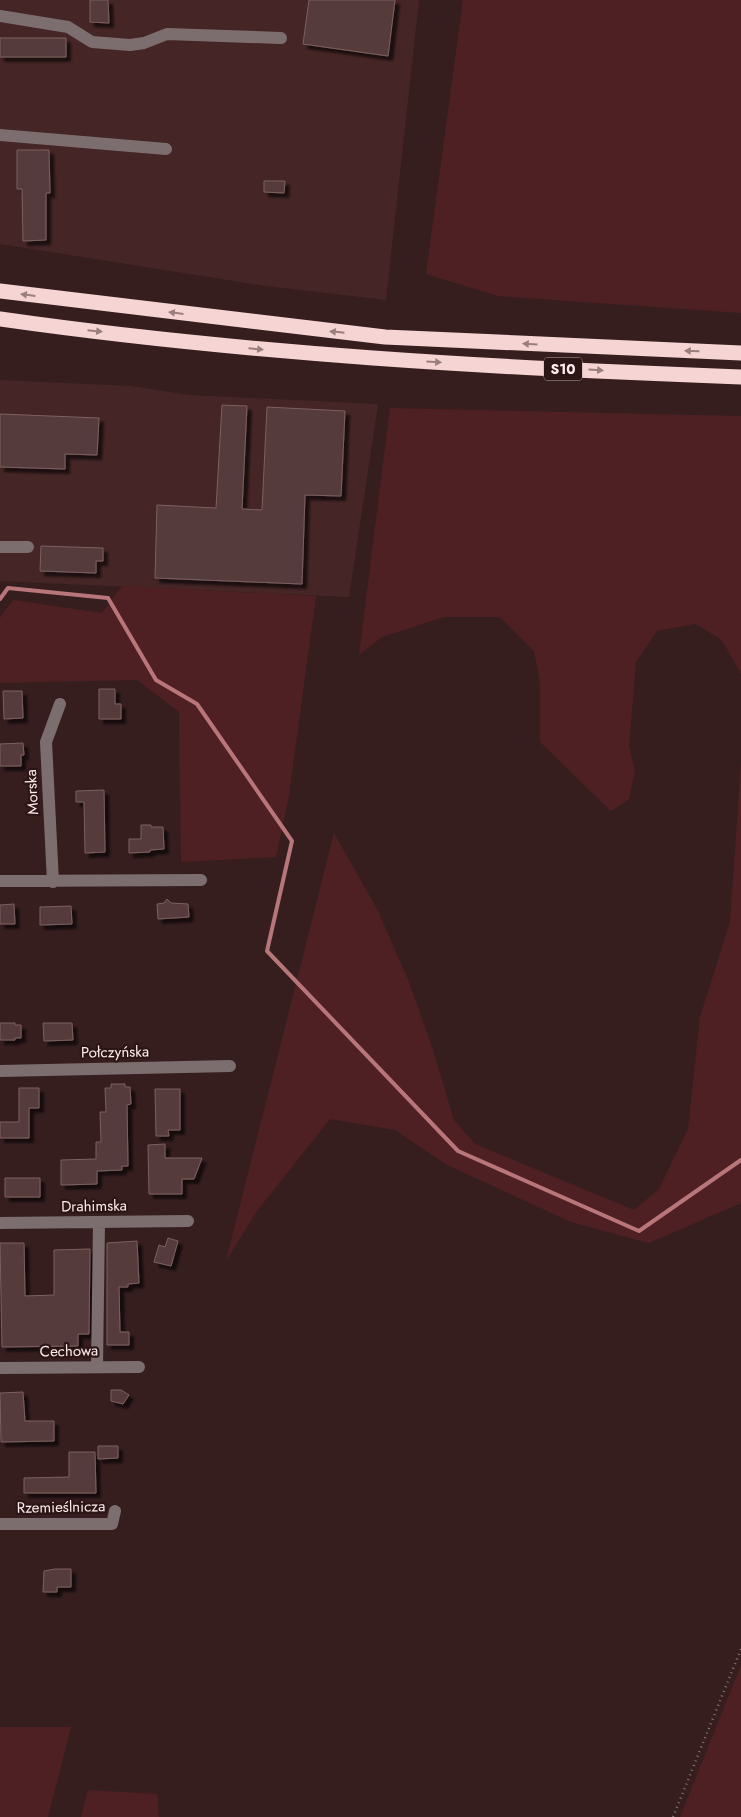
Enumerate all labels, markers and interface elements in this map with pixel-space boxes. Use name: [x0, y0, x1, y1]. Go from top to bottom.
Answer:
one-way arrow: [20, 290, 36, 298]
one-way arrow: [167, 308, 183, 316]
one-way arrow: [87, 327, 103, 335]
one-way arrow: [329, 327, 345, 335]
one-way arrow: [522, 340, 538, 348]
one-way arrow: [249, 345, 265, 353]
one-way arrow: [684, 347, 700, 355]
one-way arrow: [426, 358, 442, 366]
road number: S10: [544, 358, 582, 380]
one-way arrow: [588, 367, 604, 375]
street label: Morska: [20, 769, 44, 815]
street label: Połczyńska: [81, 1040, 149, 1064]
street label: Drahimska: [61, 1194, 127, 1218]
street label: Cechowa: [40, 1339, 98, 1363]
street label: Rzemieślnicza: [16, 1495, 106, 1519]

